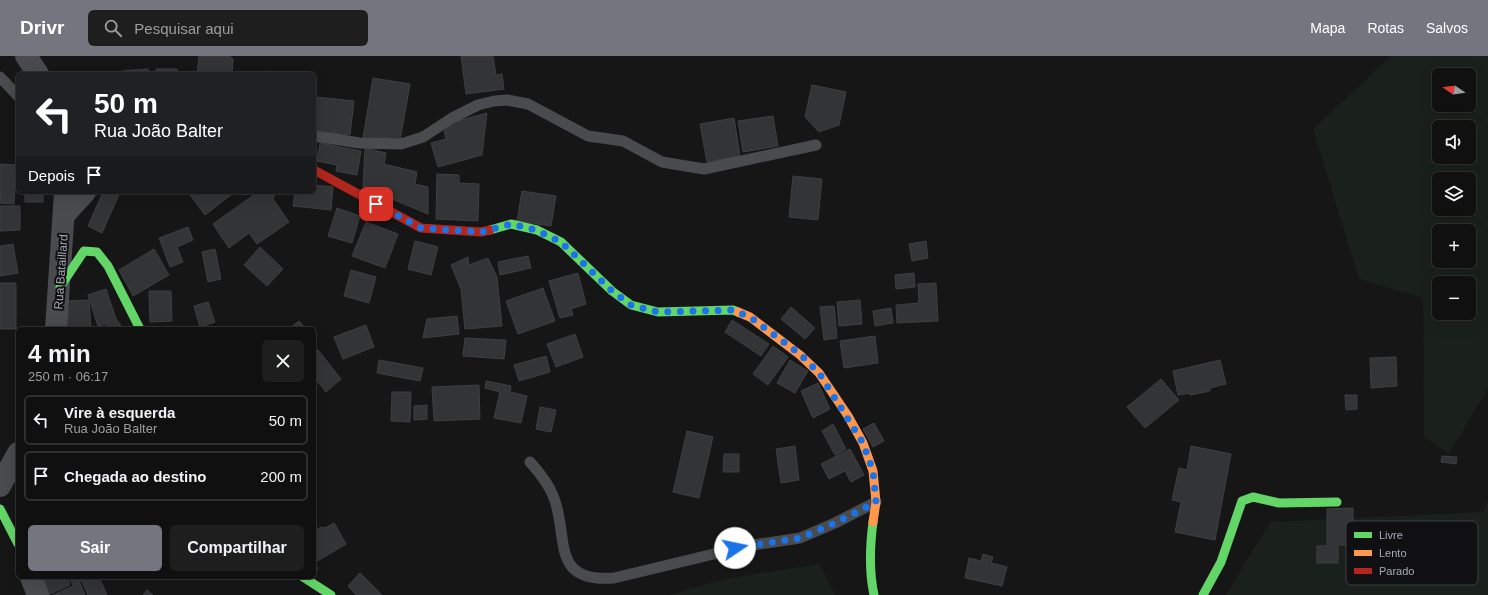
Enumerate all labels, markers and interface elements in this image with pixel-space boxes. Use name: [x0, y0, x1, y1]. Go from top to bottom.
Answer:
search box: [88, 10, 368, 46]
text: Drivr: [20, 17, 64, 38]
icon: search: [102, 17, 124, 39]
text: Pesquisar aqui: [134, 20, 234, 37]
text: Mapa: [1310, 20, 1345, 36]
text: Rotas: [1367, 20, 1404, 36]
text: Salvos: [1426, 20, 1468, 36]
north arrow: [1432, 68, 1476, 112]
map controls: [1432, 68, 1476, 320]
icon: left: [28, 88, 80, 140]
text: 50 m: [94, 88, 158, 119]
button: sound: [1432, 120, 1476, 164]
text: Rua João Balter: [94, 121, 223, 141]
icon: arrive: [83, 164, 105, 186]
text: Depois: [28, 167, 75, 184]
button: layers: [1432, 172, 1476, 216]
pin: [359, 187, 393, 221]
icon: arrive: [365, 193, 387, 215]
button: +: [1432, 224, 1476, 268]
street label: Rua Bataillard: [51, 234, 71, 310]
button: −: [1432, 276, 1476, 320]
text: 4 min: [28, 340, 91, 367]
button: close: [262, 340, 304, 382]
text: 250 m · 06:17: [28, 369, 108, 384]
text: Vire à esquerda: [64, 404, 175, 421]
icon: left: [30, 409, 52, 431]
text: 50 m: [269, 412, 302, 429]
text: Rua João Balter: [64, 421, 157, 436]
icon: arrive: [30, 465, 52, 487]
text: Chegada ao destino: [64, 468, 207, 485]
text: 200 m: [260, 468, 302, 485]
legend: [1346, 521, 1478, 585]
button: Sair: [28, 525, 162, 571]
button: Compartilhar: [170, 525, 304, 571]
position arrow: [714, 527, 756, 569]
text: Livre: [1379, 529, 1403, 541]
text: Lento: [1379, 547, 1407, 559]
text: Parado: [1379, 565, 1414, 577]

